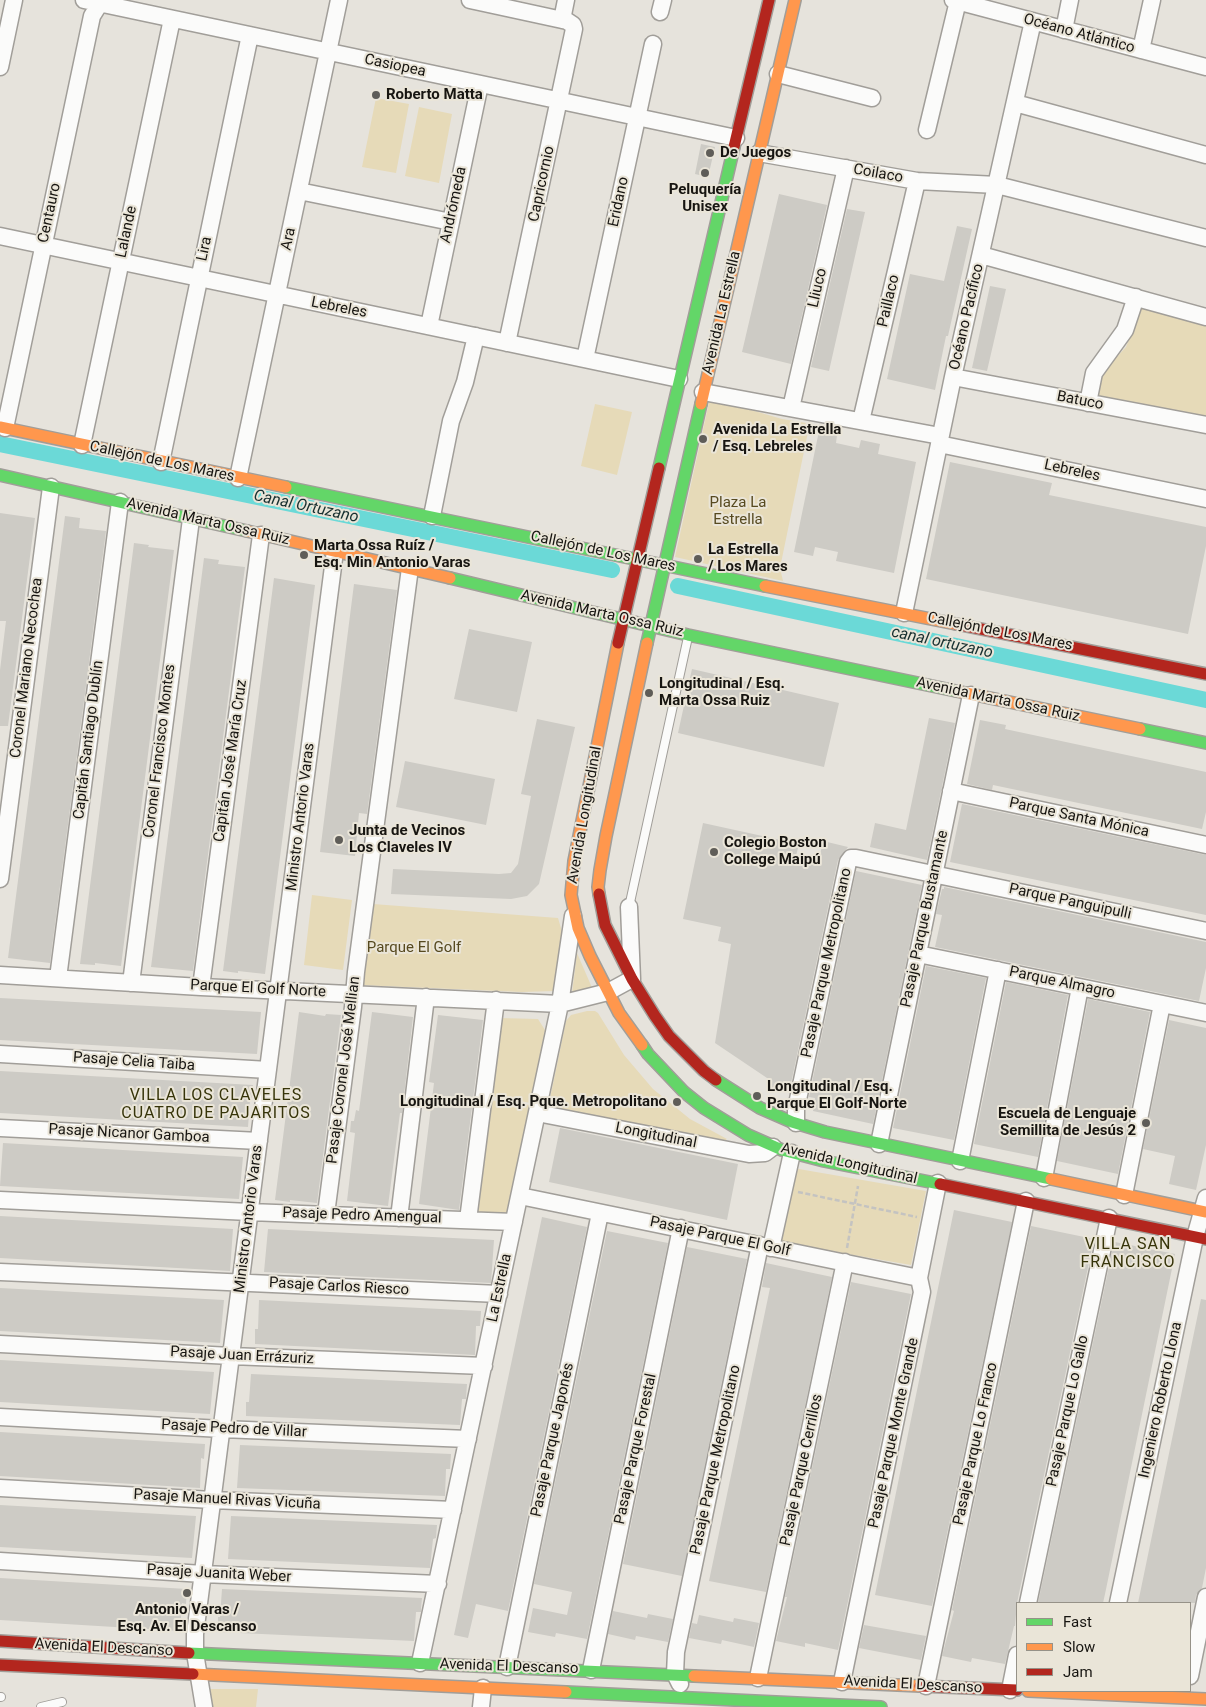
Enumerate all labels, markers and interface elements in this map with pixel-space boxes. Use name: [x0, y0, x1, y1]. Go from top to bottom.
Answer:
street label: Océano Atlántico: [1021, 10, 1137, 58]
street label: Casiopea: [363, 51, 427, 81]
place label: Roberto Matta: [386, 86, 483, 104]
marker: Roberto Matta: [370, 89, 382, 101]
street label: Capricornio: [525, 144, 559, 224]
place label: De Juegos: [720, 144, 791, 162]
marker: De Juegos: [704, 147, 716, 159]
street label: Coilaco: [852, 161, 904, 187]
street label: Andrómeda: [437, 165, 471, 245]
marker: Peluquería Unisex: [699, 167, 711, 179]
street label: Eridano: [605, 175, 633, 229]
street label: Centauro: [35, 181, 65, 245]
place label: Peluquería Unisex: [669, 181, 741, 216]
street label: Lalande: [113, 204, 141, 260]
street label: Ara: [278, 226, 300, 252]
street label: Lira: [194, 235, 216, 263]
street label: Avenida La Estrella: [699, 249, 745, 377]
street label: Océano Pacífico: [946, 262, 988, 372]
street label: Lliuco: [805, 266, 831, 310]
street label: Paillaco: [874, 273, 904, 329]
street label: Lebreles: [309, 294, 369, 322]
street label: Batuco: [1055, 388, 1105, 414]
place label: Avenida La Estrella / Esq. Lebreles: [713, 421, 841, 456]
marker: Avenida La Estrella / Esq. Lebreles: [697, 433, 709, 445]
street label: Callejón de Los Mares: [88, 438, 236, 486]
street label: Lebreles: [1042, 456, 1102, 486]
water label: Canal Ortuzano: [252, 487, 360, 527]
street label: Avenida Marta Ossa Ruiz: [125, 494, 291, 550]
park label: Plaza La Estrella: [710, 494, 766, 529]
street label: Callejón de Los Mares: [529, 528, 677, 576]
place label: Marta Ossa Ruíz / Esq. Min Antonio Varas: [314, 537, 471, 572]
place label: La Estrella / Los Mares: [708, 541, 788, 576]
marker: Marta Ossa Ruíz / Esq. Min Antonio Varas: [298, 549, 310, 561]
marker: La Estrella / Los Mares: [692, 553, 704, 565]
street label: Coronel Mariano Necochea: [7, 577, 47, 759]
street label: Avenida Marta Ossa Ruiz: [519, 586, 685, 642]
street label: Callejón de Los Mares: [926, 609, 1074, 655]
water label: canal ortuzano: [890, 623, 994, 663]
street label: Capitán Santiago Dublín: [70, 659, 108, 821]
street label: Coronel Francisco Montes: [140, 663, 180, 839]
street label: Avenida Marta Ossa Ruiz: [915, 674, 1081, 726]
place label: Longitudinal / Esq. Marta Ossa Ruiz: [659, 675, 785, 710]
street label: Capitán José María Cruz: [211, 679, 251, 843]
marker: Longitudinal / Esq. Marta Ossa Ruiz: [643, 687, 655, 699]
street label: Ministro Antorio Varas: [283, 742, 319, 892]
street label: Avenida Longitudinal: [564, 745, 606, 885]
street label: Parque Santa Mónica: [1007, 794, 1151, 842]
place label: Junta de Vecinos Los Claveles IV: [349, 822, 465, 857]
street label: Pasaje Parque Bustamante: [897, 829, 953, 1009]
marker: Junta de Vecinos Los Claveles IV: [333, 834, 345, 846]
place label: Colegio Boston College Maipú: [724, 834, 827, 869]
marker: Colegio Boston College Maipú: [708, 846, 720, 858]
street label: Pasaje Parque Metropolitano: [798, 867, 856, 1059]
street label: Parque Panguipulli: [1007, 880, 1133, 924]
park label: Parque El Golf: [367, 939, 461, 957]
street label: Parque Almagro: [1007, 963, 1117, 1003]
street label: Pasaje Coronel José Mellian: [324, 975, 364, 1165]
street label: Parque El Golf Norte: [190, 976, 326, 1002]
street label: Pasaje Celia Taiba: [72, 1049, 196, 1075]
place label: Longitudinal / Esq. Parque El Golf-Norte: [767, 1078, 907, 1113]
district label: VILLA LOS CLAVELES CUATRO DE PAJARITOS: [119, 1086, 313, 1124]
marker: Longitudinal / Esq. Parque El Golf-Norte: [751, 1090, 763, 1102]
place label: Longitudinal / Esq. Pque. Metropolitano: [400, 1093, 667, 1111]
marker: Longitudinal / Esq. Pque. Metropolitano: [671, 1096, 683, 1108]
place label: Escuela de Lenguaje Semillita de Jesús 2: [998, 1105, 1136, 1140]
marker: Escuela de Lenguaje Semillita de Jesús 2: [1140, 1117, 1152, 1129]
street label: Longitudinal: [614, 1119, 698, 1153]
street label: Pasaje Nicanor Gamboa: [48, 1121, 210, 1147]
street label: Avenida Longitudinal: [779, 1140, 919, 1188]
street label: Ministro Antorio Varas: [231, 1144, 267, 1294]
street label: Pasaje Pedro Amengual: [282, 1204, 442, 1228]
street label: Pasaje Parque El Golf: [648, 1213, 792, 1261]
district label: VILLA SAN FRANCISCO: [1079, 1235, 1177, 1273]
street label: La Estrella: [484, 1252, 516, 1324]
street label: Pasaje Carlos Riesco: [268, 1274, 410, 1300]
street label: Ingeniero Roberto Llona: [1136, 1320, 1186, 1480]
street label: Pasaje Parque Lo Gallo: [1043, 1334, 1093, 1488]
street label: Pasaje Parque Monte Grande: [865, 1336, 923, 1530]
street label: Pasaje Juan Errázuriz: [170, 1343, 314, 1369]
street label: Pasaje Parque Japonés: [528, 1361, 578, 1519]
street label: Pasaje Parque Lo Franco: [950, 1361, 1002, 1527]
street label: Pasaje Parque Metropolitano: [687, 1364, 745, 1556]
street label: Pasaje Parque Forestal: [611, 1372, 661, 1526]
street label: Pasaje Parque Cerrillos: [777, 1392, 827, 1548]
street label: Pasaje Pedro de Villar: [161, 1416, 307, 1442]
street label: Pasaje Manuel Rivas Vicuña: [133, 1486, 321, 1514]
street label: Pasaje Juanita Weber: [146, 1561, 292, 1587]
marker: Antonio Varas / Esq. Av. El Descanso: [181, 1587, 193, 1599]
place label: Antonio Varas / Esq. Av. El Descanso: [117, 1601, 257, 1636]
legend: [1016, 1602, 1191, 1692]
text: Fast: [1063, 1613, 1092, 1631]
street label: Avenida El Descanso: [34, 1635, 174, 1661]
text: Slow: [1063, 1638, 1095, 1656]
street label: Avenida El Descanso: [439, 1656, 579, 1678]
text: Jam: [1063, 1663, 1093, 1681]
street label: Avenida El Descanso: [843, 1672, 983, 1698]

